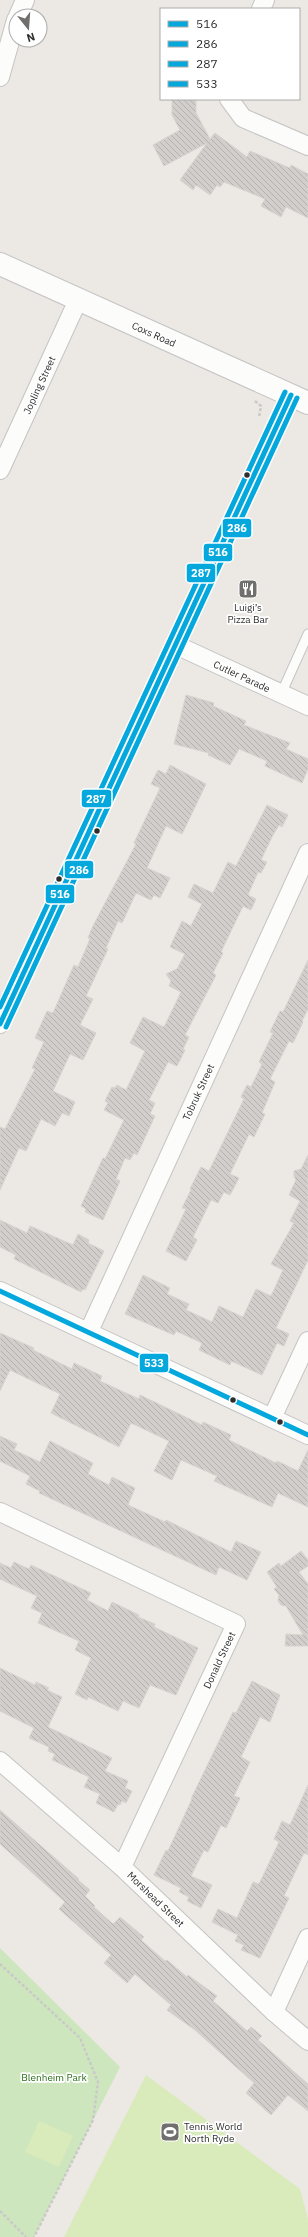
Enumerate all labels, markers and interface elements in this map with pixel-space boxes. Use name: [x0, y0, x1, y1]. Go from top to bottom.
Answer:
north arrow: [8, 8, 48, 48]
legend: [160, 8, 300, 100]
text: 516: [196, 16, 218, 31]
text: N: [25, 30, 37, 45]
text: 286: [196, 36, 218, 51]
text: 287: [196, 56, 218, 71]
text: 533: [196, 76, 218, 91]
street label: Coxs Road: [130, 319, 178, 350]
street label: Jopling Street: [20, 354, 59, 416]
unlabelled marker: [242, 470, 252, 480]
line badge: 286: [222, 518, 252, 538]
text: 286: [227, 521, 247, 535]
line badge: 516: [203, 543, 233, 562]
text: 516: [208, 545, 228, 559]
line badge: 287: [186, 563, 216, 583]
text: 287: [191, 566, 211, 580]
restaurant icon: Luigi’s Pizza Bar: [237, 578, 259, 600]
place label: Luigi’s Pizza Bar: [227, 601, 269, 626]
street label: Cutler Parade: [211, 658, 273, 695]
line badge: 287: [81, 789, 112, 808]
text: 287: [86, 792, 106, 806]
unlabelled marker: [92, 826, 102, 836]
line badge: 286: [64, 860, 94, 879]
text: 286: [69, 863, 89, 877]
unlabelled marker: [54, 874, 64, 884]
line badge: 516: [45, 884, 75, 904]
text: 516: [50, 887, 70, 901]
street label: Tobruk Street: [180, 1061, 217, 1123]
line badge: 533: [139, 1353, 169, 1373]
text: 533: [144, 1356, 164, 1370]
unlabelled marker: [228, 1395, 238, 1405]
unlabelled marker: [275, 1417, 285, 1427]
street label: Donald Street: [201, 1629, 239, 1691]
street label: Morshead Street: [124, 1869, 187, 1930]
park label: Blenheim Park: [21, 2071, 87, 2084]
place label: Tennis World North Ryde: [184, 2120, 242, 2145]
sports icon: Tennis World North Ryde: [159, 2121, 181, 2143]

